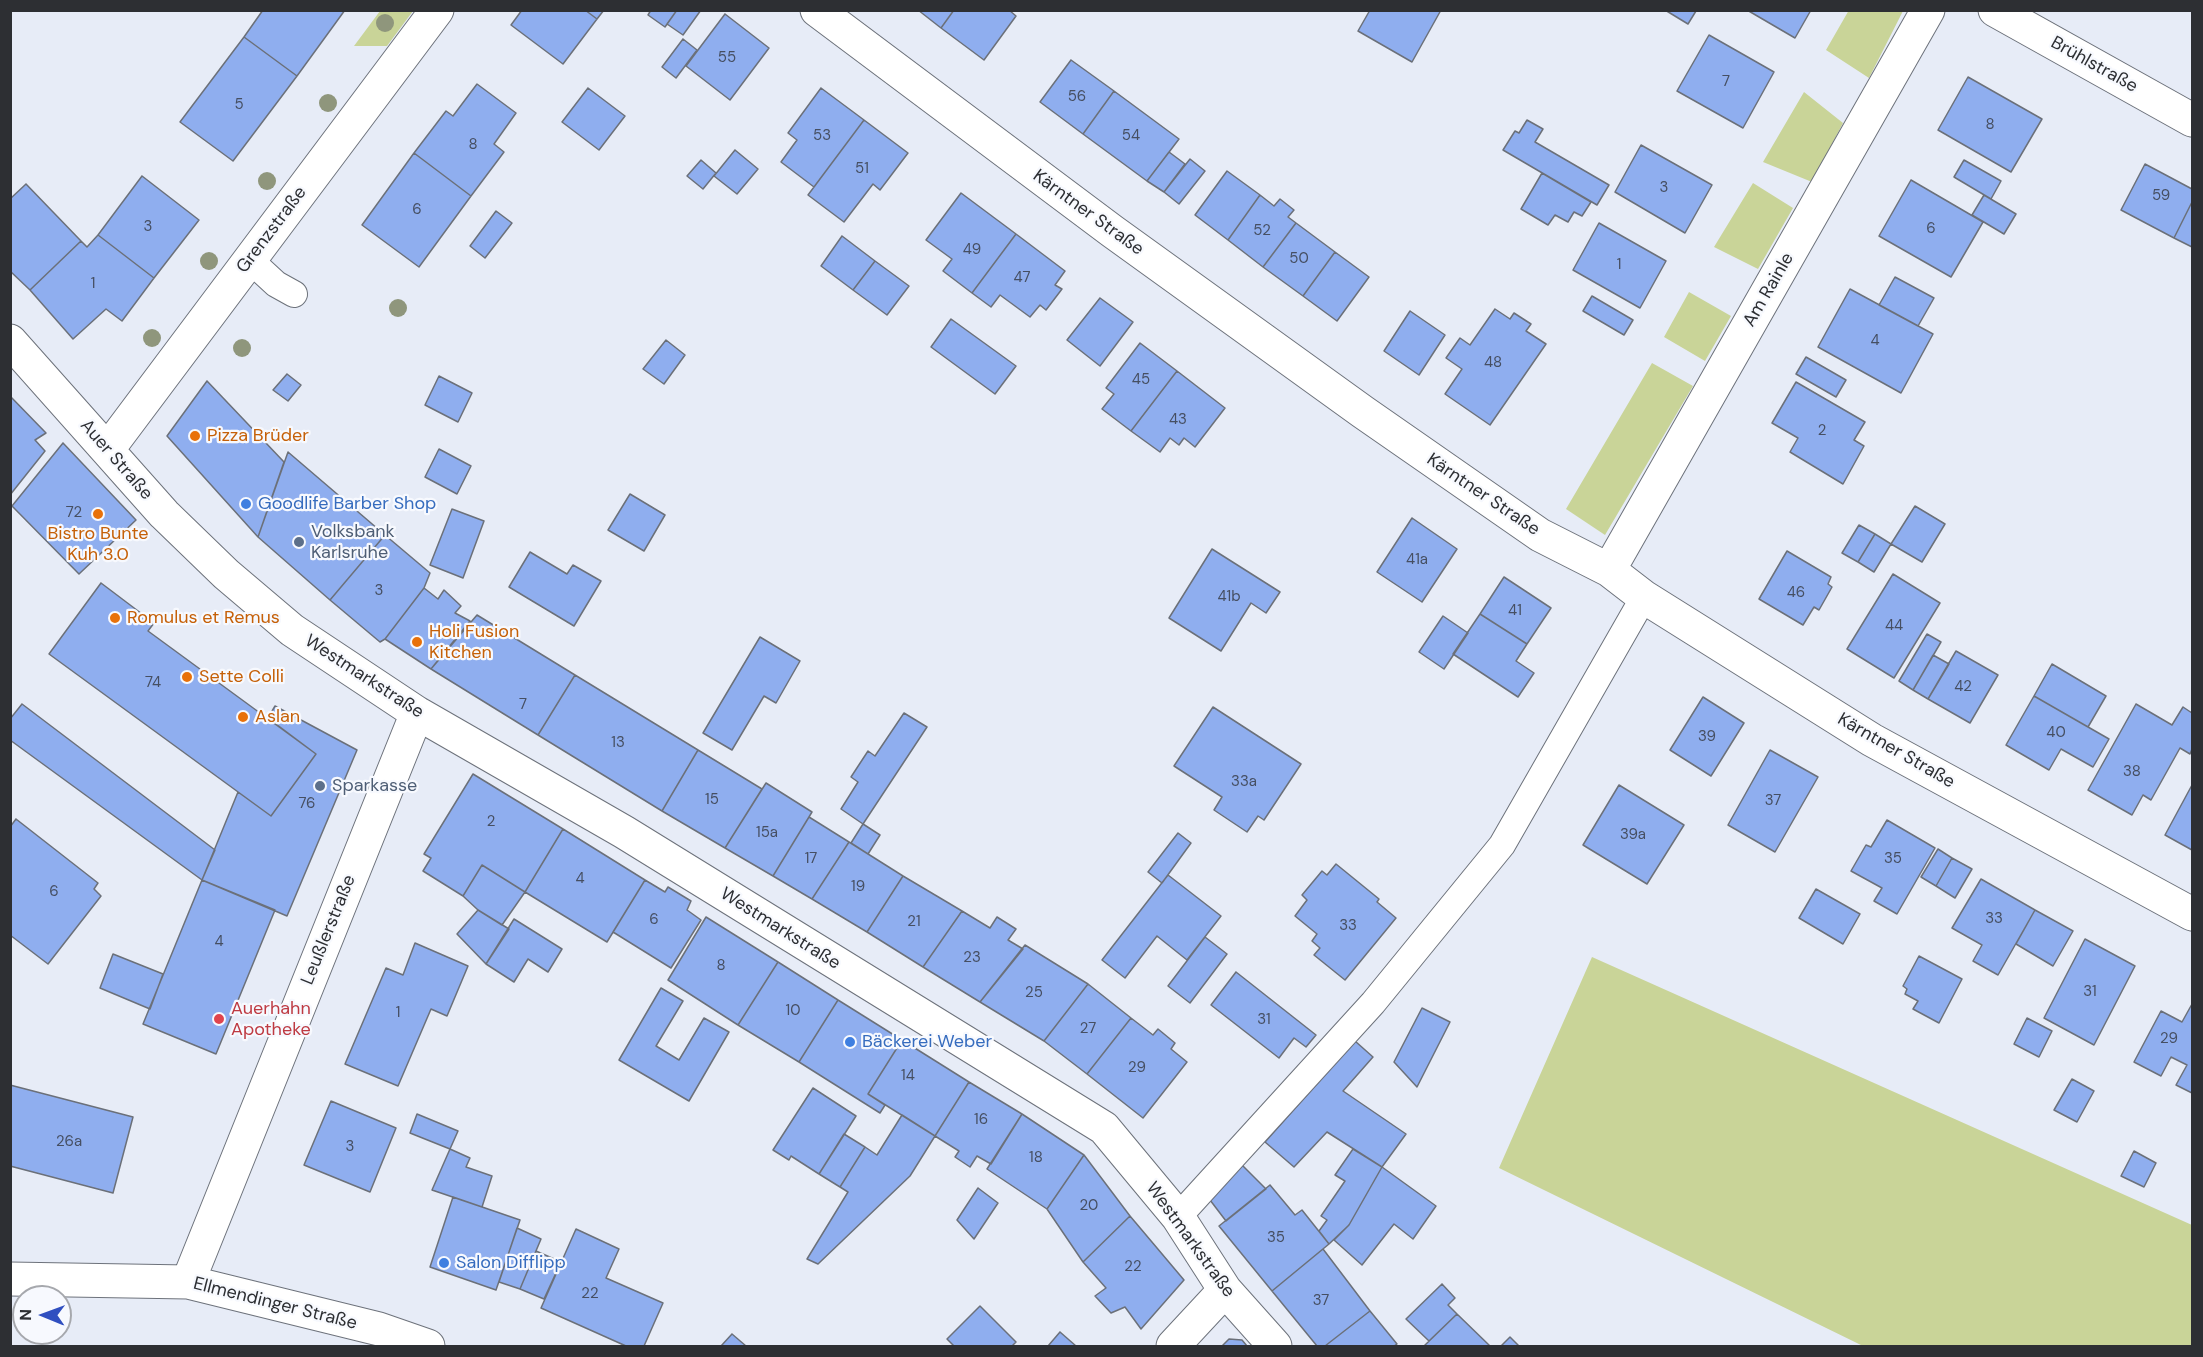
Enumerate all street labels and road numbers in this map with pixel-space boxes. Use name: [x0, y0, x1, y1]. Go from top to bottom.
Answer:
street label: Brühlstraße: [2047, 32, 2141, 98]
street label: Kärntner Straße: [1028, 166, 1148, 260]
street label: Grenzstraße: [232, 182, 312, 278]
street label: Am Rainle: [1739, 249, 1799, 331]
street label: Auer Straße: [75, 415, 157, 505]
street label: Kärntner Straße: [1422, 449, 1544, 541]
street label: Westmarkstraße: [300, 631, 428, 723]
street label: Kärntner Straße: [1834, 709, 1958, 793]
street label: Leußlerstraße: [297, 872, 361, 988]
street label: Westmarkstraße: [716, 883, 844, 975]
street label: Westmarkstraße: [1141, 1178, 1239, 1302]
street label: Ellmendinger Straße: [191, 1273, 359, 1335]

